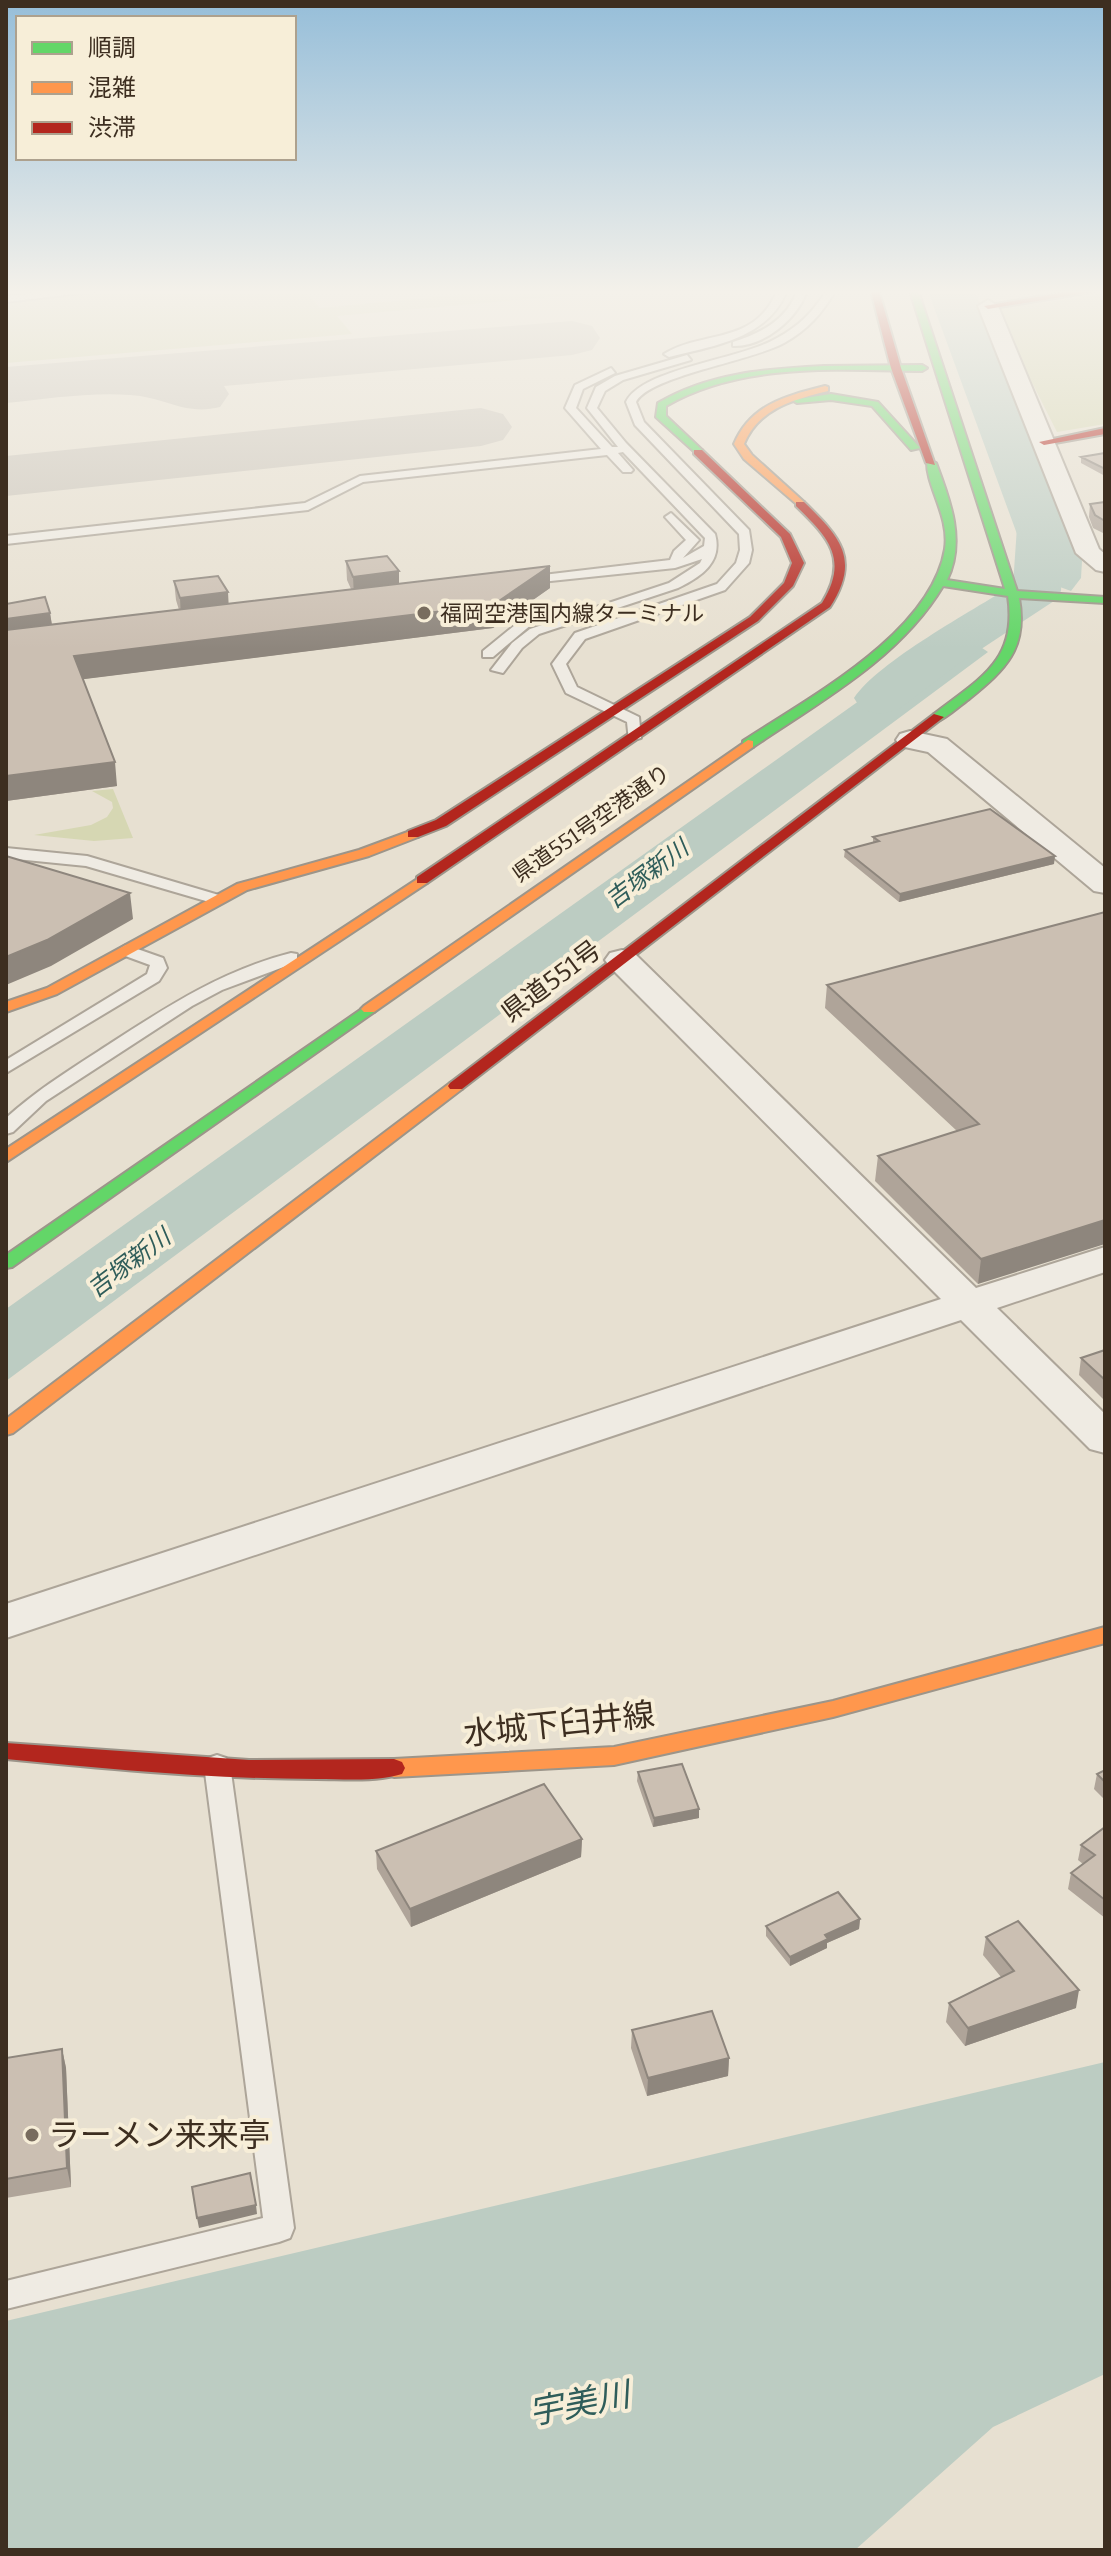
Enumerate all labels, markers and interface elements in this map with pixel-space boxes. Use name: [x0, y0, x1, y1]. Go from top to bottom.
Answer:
legend: [16, 16, 296, 160]
text: 順調: [88, 34, 136, 62]
text: 混雑: [88, 74, 136, 102]
text: 渋滞: [88, 114, 136, 142]
place label: 福岡空港国内線ターミナル: [440, 600, 704, 627]
marker: 福岡空港国内線ターミナル: [415, 604, 433, 622]
street label: 県道551号空港通り: [507, 759, 675, 888]
water label: 吉塚新川: [600, 832, 696, 914]
street label: 県道551号: [496, 934, 607, 1029]
water label: 吉塚新川: [82, 1221, 178, 1303]
street label: 水城下臼井線: [462, 1695, 656, 1753]
place label: ラーメン来来亭: [48, 2116, 271, 2154]
marker: ラーメン来来亭: [23, 2126, 41, 2144]
water label: 宇美川: [525, 2373, 636, 2433]

